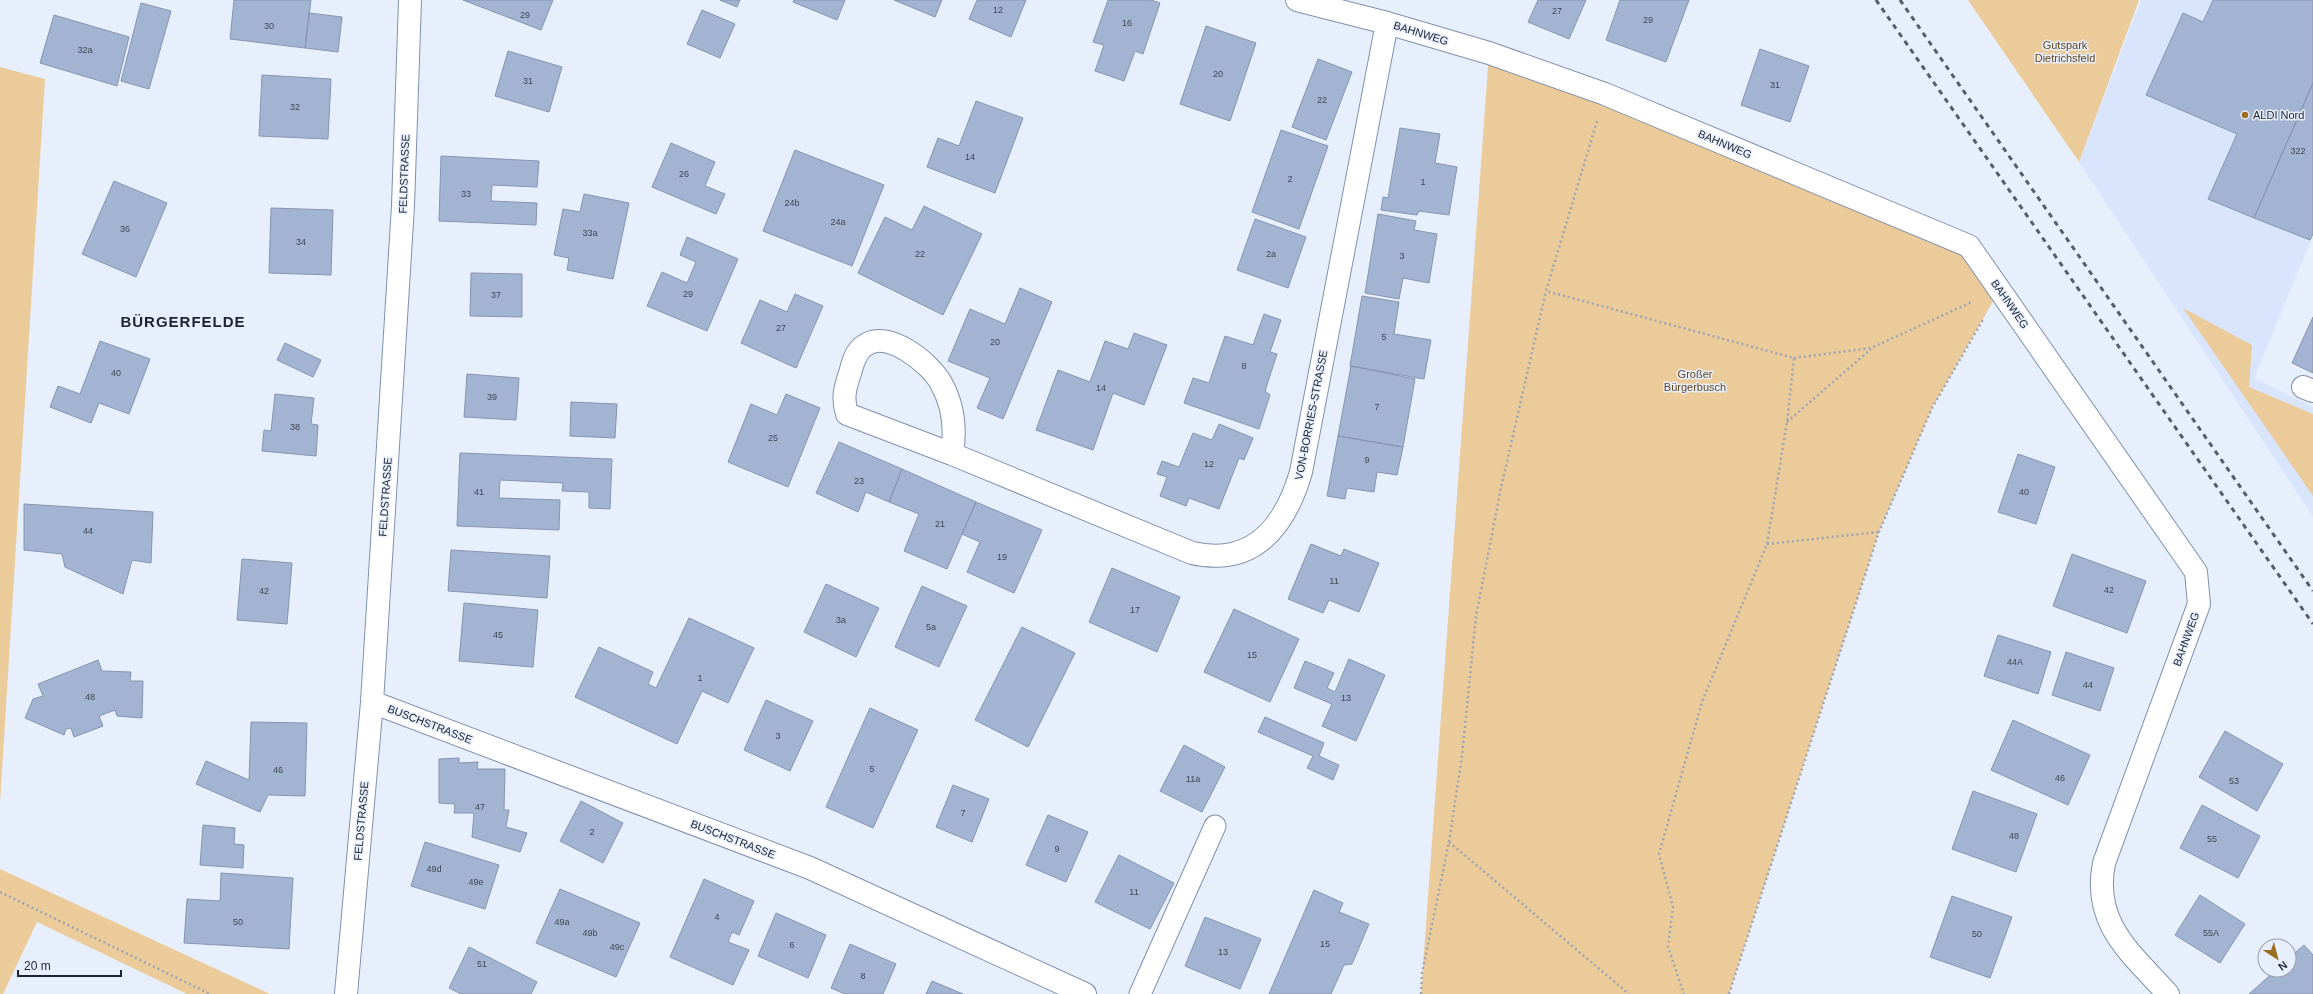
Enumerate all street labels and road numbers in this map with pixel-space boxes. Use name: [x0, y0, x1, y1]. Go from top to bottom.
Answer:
street label: BAHNWEG: [1392, 19, 1450, 47]
street label: BAHNWEG: [1696, 127, 1754, 161]
street label: FELDSTRASSE: [397, 134, 411, 214]
street label: BAHNWEG: [1989, 277, 2031, 331]
street label: VON-BORRIES-STRASSE: [1293, 349, 1329, 481]
street label: FELDSTRASSE: [376, 457, 394, 537]
street label: BAHNWEG: [2171, 610, 2201, 668]
street label: BUSCHSTRASSE: [386, 702, 474, 746]
street label: FELDSTRASSE: [352, 781, 370, 861]
street label: BUSCHSTRASSE: [689, 817, 777, 861]

